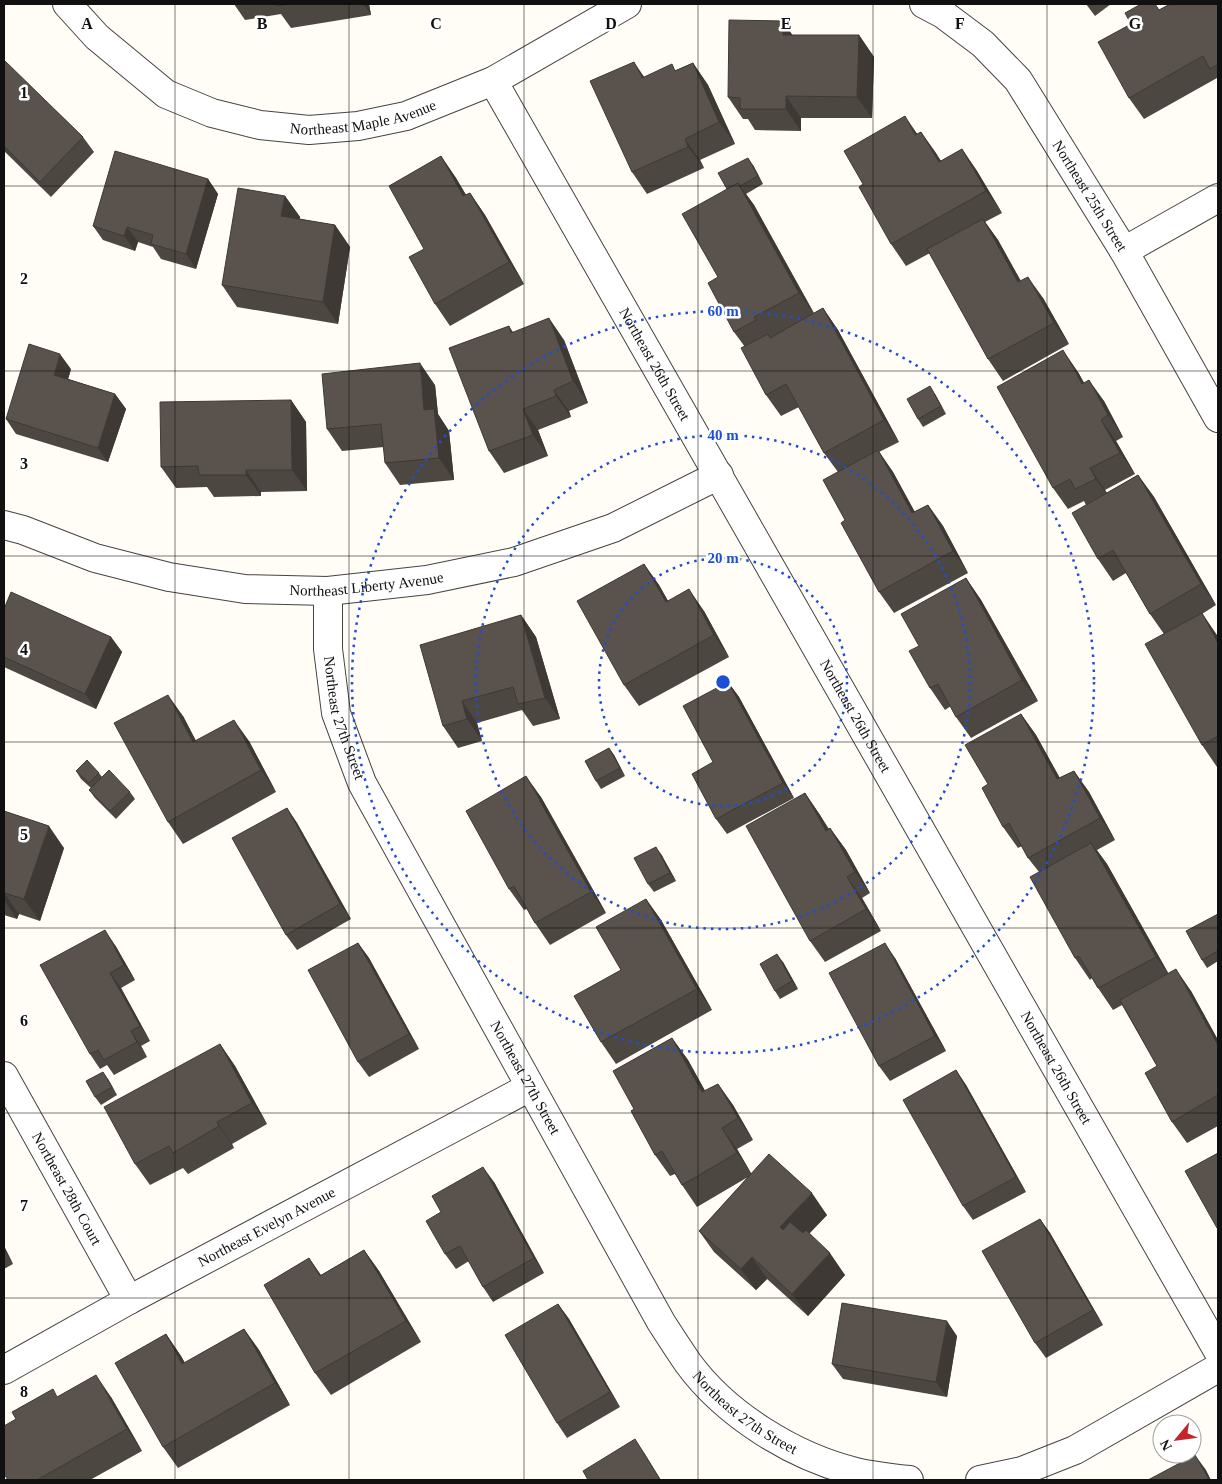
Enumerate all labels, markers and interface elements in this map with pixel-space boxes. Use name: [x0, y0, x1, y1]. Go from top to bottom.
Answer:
text: A: [81, 15, 93, 32]
text: B: [257, 15, 268, 32]
text: C: [430, 15, 442, 32]
text: D: [605, 15, 617, 32]
text: E: [781, 15, 791, 32]
text: F: [955, 15, 965, 32]
text: G: [1129, 15, 1142, 32]
text: 1: [20, 84, 28, 101]
street label: Northeast Maple Avenue: [289, 97, 439, 138]
street label: Northeast 25th Street: [1049, 137, 1131, 255]
text: 2: [20, 270, 28, 287]
text: 60 m: [707, 303, 739, 319]
street label: Northeast 26th Street: [616, 305, 694, 424]
text: 40 m: [707, 427, 739, 443]
text: 3: [20, 455, 28, 472]
text: 20 m: [707, 550, 739, 566]
street label: Northeast Liberty Avenue: [289, 569, 445, 599]
text: 4: [20, 641, 28, 658]
street label: Northeast 27th Street: [321, 655, 368, 782]
street label: Northeast 26th Street: [817, 656, 894, 776]
centre of rings: [714, 673, 732, 691]
text: 5: [20, 826, 28, 843]
street label: Northeast 26th Street: [1018, 1008, 1095, 1128]
text: 6: [20, 1012, 28, 1029]
street label: Northeast 27th Street: [487, 1018, 564, 1138]
street label: Northeast 28th Court: [29, 1129, 105, 1249]
street label: Northeast Evelyn Avenue: [195, 1184, 338, 1270]
text: 7: [20, 1197, 28, 1214]
street label: Northeast 27th Street: [690, 1368, 801, 1458]
text: 8: [20, 1383, 28, 1400]
north arrow: [1152, 1414, 1202, 1464]
text: N: [1157, 1437, 1175, 1453]

